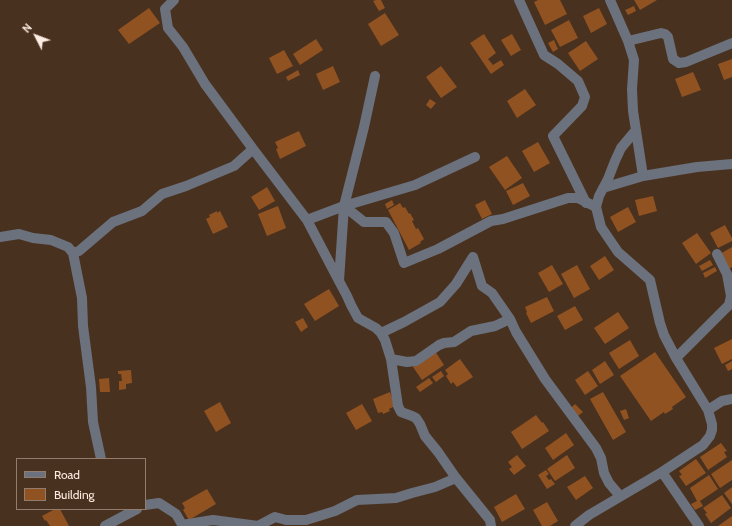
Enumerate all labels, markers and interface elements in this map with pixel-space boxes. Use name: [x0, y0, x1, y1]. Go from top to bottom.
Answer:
north arrow: [16, 16, 56, 56]
text: N: [19, 20, 35, 36]
legend: [16, 458, 146, 510]
text: Road: [54, 467, 80, 482]
text: Building: [54, 487, 95, 502]

